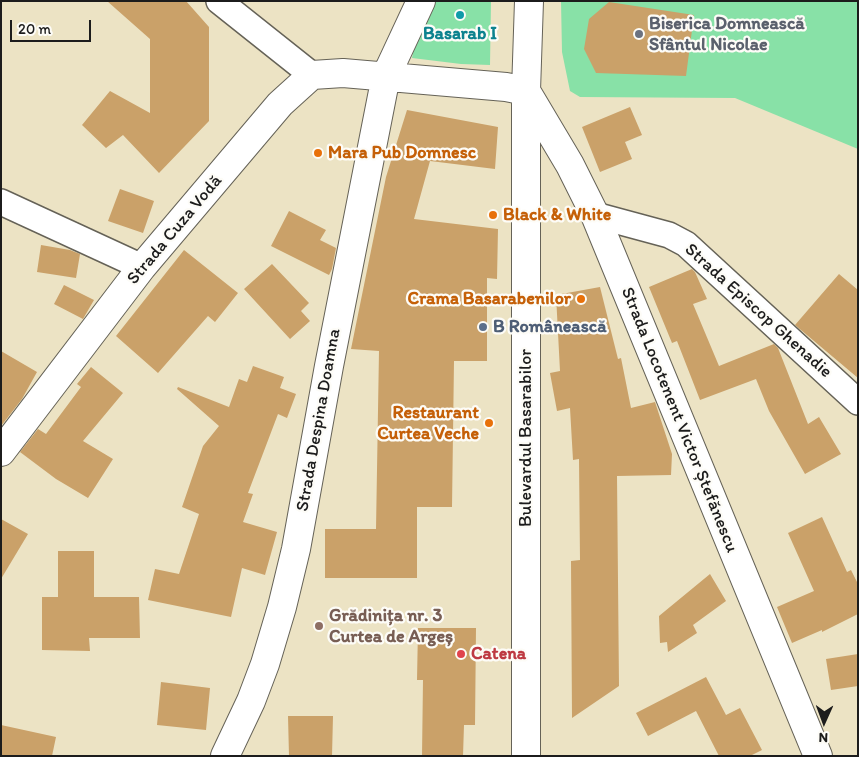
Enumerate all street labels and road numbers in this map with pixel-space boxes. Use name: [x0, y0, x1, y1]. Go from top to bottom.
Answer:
street label: Strada Cuza Vodă: [123, 171, 227, 289]
street label: Strada Episcop Ghenadie: [680, 239, 836, 383]
street label: Strada Locotenent Victor Ștefănescu: [616, 284, 742, 556]
street label: Strada Despina Doamna: [292, 327, 346, 513]
street label: Bulevardul Basarabilor: [515, 349, 537, 527]

